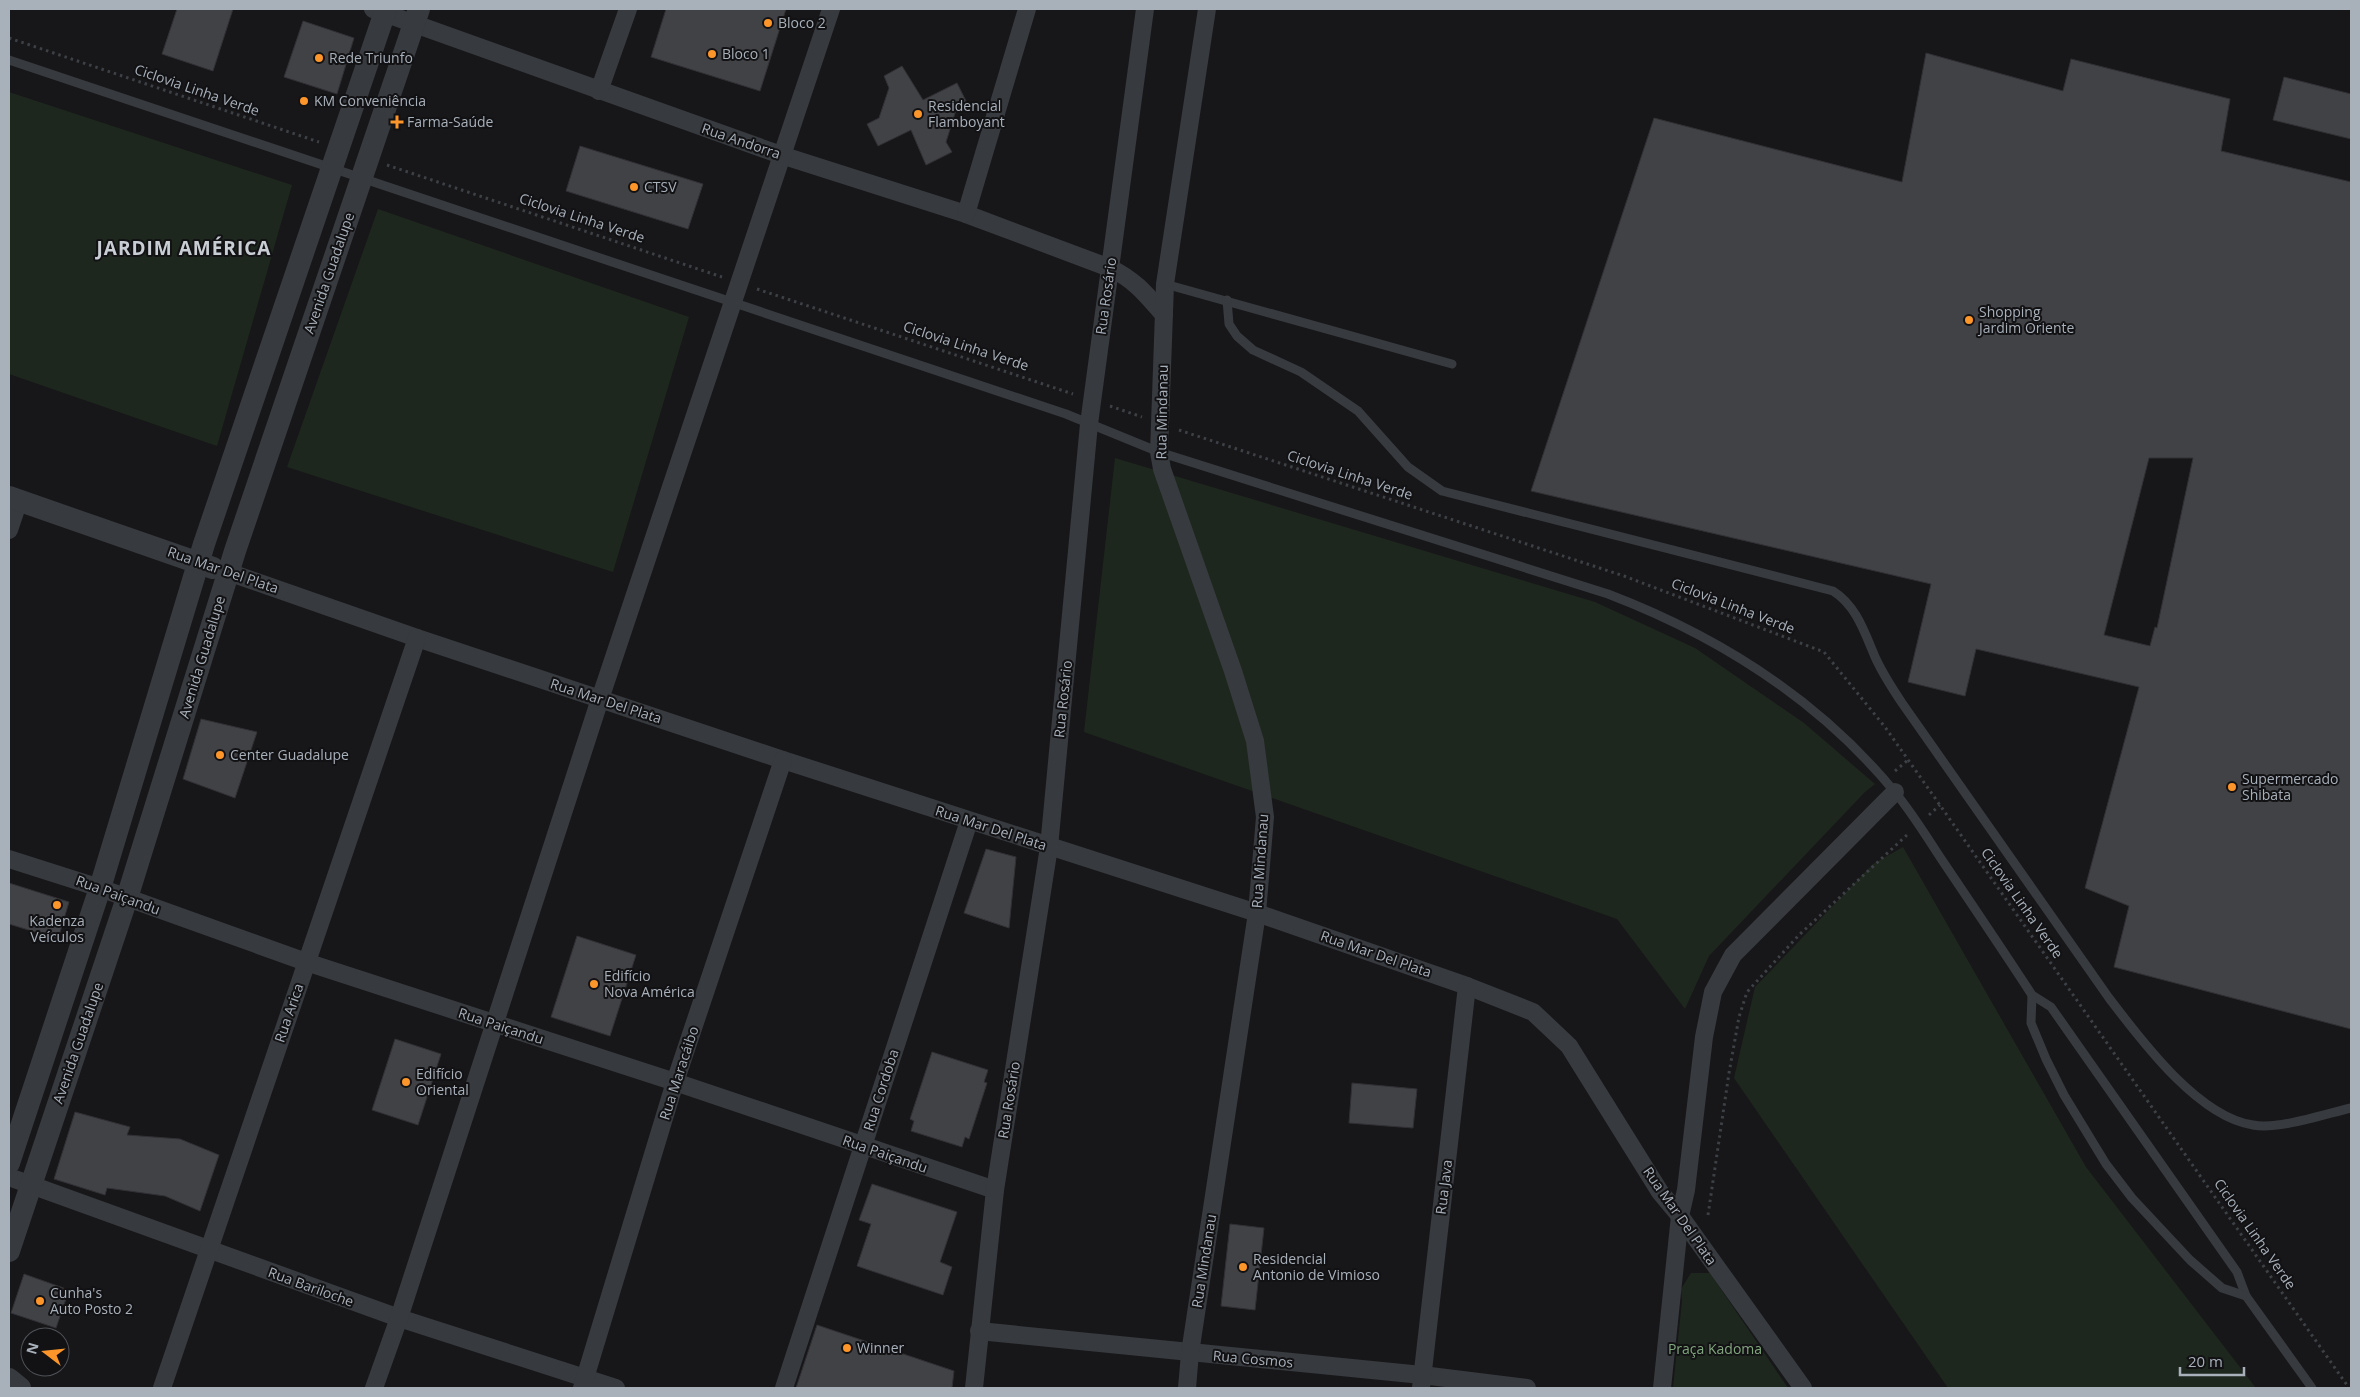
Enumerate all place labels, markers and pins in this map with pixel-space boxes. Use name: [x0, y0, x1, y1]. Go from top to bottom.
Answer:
place label: Bloco 2: [778, 13, 826, 32]
marker: Bloco 2: [762, 17, 774, 29]
place label: Bloco 1: [722, 44, 770, 63]
place label: Rede Triunfo: [329, 48, 413, 67]
marker: Bloco 1: [706, 48, 718, 60]
marker: Rede Triunfo: [313, 52, 325, 64]
place label: KM Conveniência: [314, 91, 426, 110]
marker: KM Conveniência: [298, 95, 310, 107]
place label: Residencial Flamboyant: [928, 96, 1005, 131]
marker: Residencial Flamboyant: [912, 108, 924, 120]
place label: Farma-Saúde: [407, 112, 494, 131]
marker: Farma-Saúde: [391, 116, 403, 128]
place label: CTSV: [644, 177, 677, 196]
marker: CTSV: [628, 181, 640, 193]
place label: Shopping Jardim Oriente: [1977, 302, 2075, 337]
marker: Shopping Jardim Oriente: [1963, 314, 1975, 326]
place label: Center Guadalupe: [230, 745, 349, 764]
marker: Center Guadalupe: [214, 749, 226, 761]
place label: Supermercado Shibata: [2242, 769, 2338, 804]
marker: Supermercado Shibata: [2226, 781, 2238, 793]
marker: Kadenza Veículos: [51, 899, 63, 911]
place label: Kadenza Veículos: [29, 911, 85, 946]
place label: Edifício Nova América: [604, 966, 695, 1001]
marker: Edifício Nova América: [588, 978, 600, 990]
place label: Edifício Oriental: [416, 1064, 469, 1099]
marker: Edifício Oriental: [400, 1076, 412, 1088]
place label: Residencial Antonio de Vimioso: [1253, 1249, 1380, 1284]
marker: Residencial Antonio de Vimioso: [1237, 1261, 1249, 1273]
place label: Cunha's Auto Posto 2: [50, 1283, 133, 1318]
marker: Cunha's Auto Posto 2: [34, 1295, 46, 1307]
place label: Winner: [857, 1338, 904, 1357]
marker: Winner: [841, 1342, 853, 1354]

